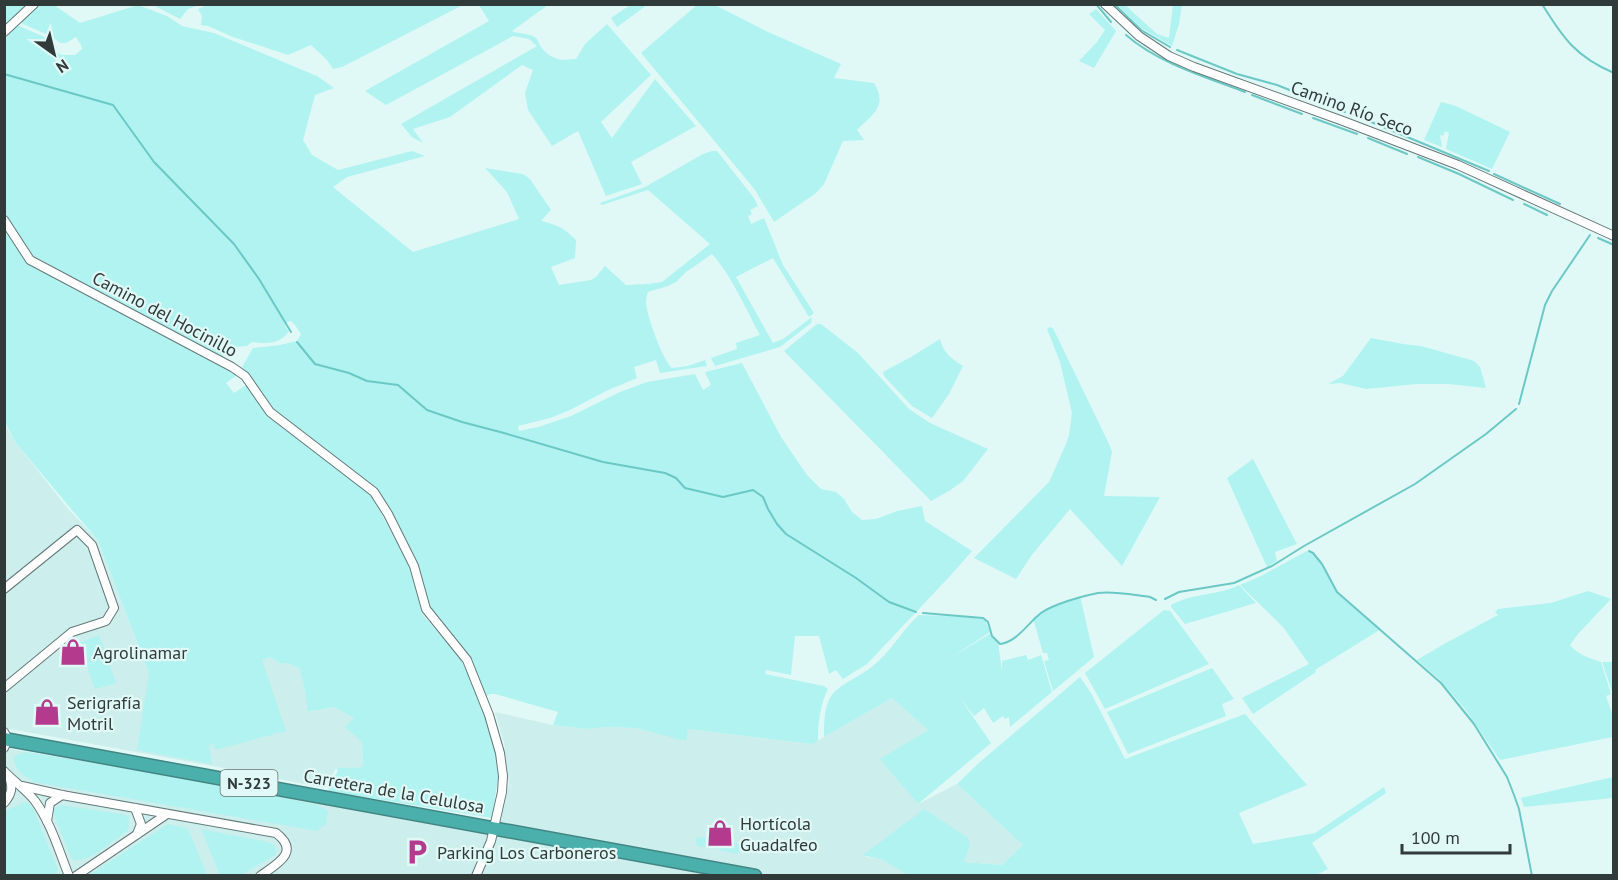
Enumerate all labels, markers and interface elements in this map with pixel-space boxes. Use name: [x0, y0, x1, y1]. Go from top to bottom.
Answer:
north arrow: [24, 24, 84, 84]
text: N: [52, 55, 72, 78]
street label: Camino Río Seco: [1288, 75, 1416, 141]
street label: Camino del Hocinillo: [89, 266, 241, 362]
shop icon: Agrolinamar: [58, 637, 88, 667]
place label: Agrolinamar: [93, 641, 187, 664]
place label: Serigrafía Motril: [67, 691, 141, 735]
shop icon: Serigrafía Motril: [32, 697, 62, 727]
street label: Carretera de la Celulosa: [302, 764, 486, 818]
road number: N-323: [220, 770, 278, 796]
place label: Hortícola Guadalfeo: [740, 812, 818, 856]
scale bar: [1402, 817, 1510, 855]
shop icon: Hortícola Guadalfeo: [705, 818, 735, 848]
text: 100 m: [1411, 826, 1460, 849]
parking icon: Parking Los Carboneros: [402, 837, 432, 867]
place label: Parking Los Carboneros: [437, 841, 616, 864]

